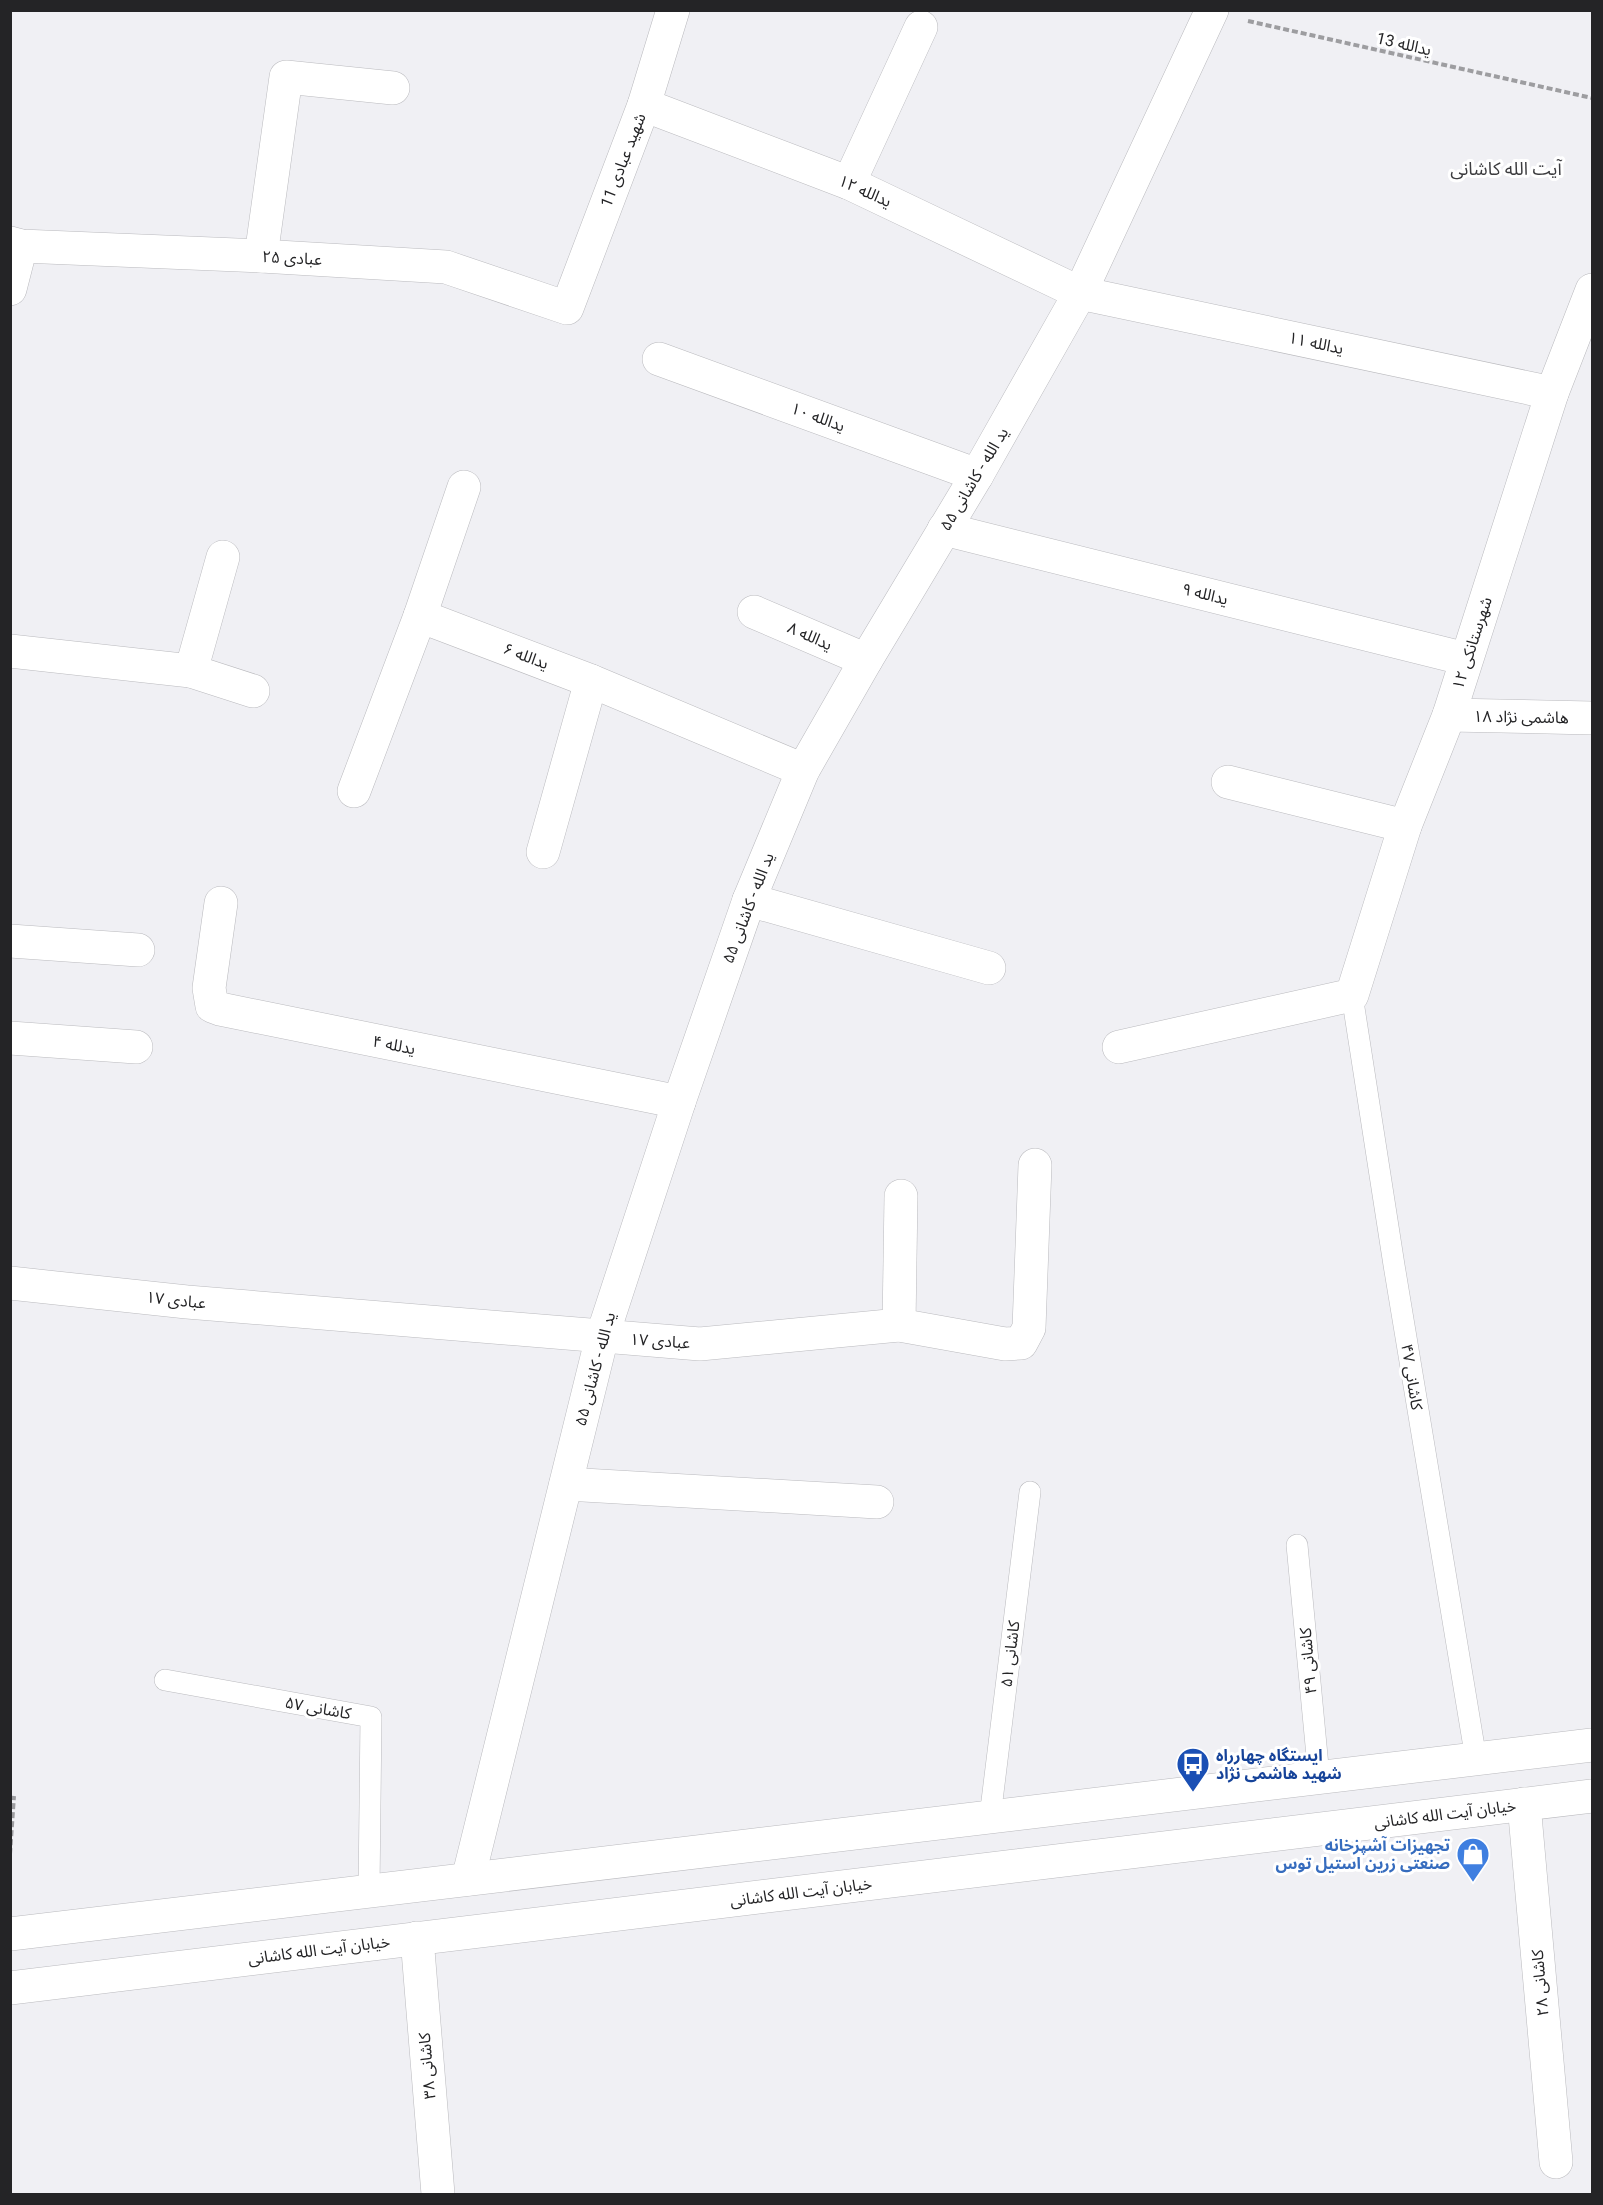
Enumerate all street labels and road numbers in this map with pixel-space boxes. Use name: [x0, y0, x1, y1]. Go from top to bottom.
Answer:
street label: یدالله 13: [1375, 28, 1433, 60]
street label: شهید عبادی 11: [596, 110, 650, 210]
street label: یدالله ۱۲: [835, 171, 895, 211]
street label: عبادی ۲۵: [261, 247, 323, 269]
street label: یدالله ۱۱: [1287, 328, 1345, 358]
street label: یدالله ۱۰: [788, 398, 848, 436]
street label: ید الله - کاشانی ۵۵: [936, 424, 1012, 534]
street label: یدالله ۹: [1180, 579, 1230, 609]
street label: شهرستانکی ۱۲: [1448, 594, 1496, 692]
street label: یدالله ۸: [785, 618, 835, 654]
street label: یدالله ۶: [501, 639, 551, 673]
street label: هاشمی نژاد ۱۸: [1473, 707, 1569, 727]
street label: ید الله - کاشانی ۵۵: [718, 850, 778, 966]
street label: یدلله ۴: [371, 1032, 417, 1058]
street label: عبادی ۱۷: [145, 1287, 207, 1313]
street label: ید الله - کاشانی ۵۵: [571, 1310, 619, 1428]
street label: عبادی ۱۷: [629, 1329, 691, 1353]
street label: کاشانی ۴۷: [1397, 1343, 1427, 1412]
street label: کاشانی ۵۱: [996, 1619, 1024, 1688]
street label: کاشانی ۴۹: [1296, 1626, 1320, 1695]
street label: کاشانی ۵۷: [283, 1693, 353, 1723]
street label: خیابان آیت الله کاشانی: [1373, 1796, 1517, 1832]
street label: خیابان آیت الله کاشانی: [729, 1874, 873, 1910]
street label: خیابان آیت الله کاشانی: [247, 1932, 391, 1968]
street label: کاشانی ۲۸: [1528, 1948, 1552, 2017]
street label: کاشانی ۳۸: [415, 2031, 439, 2100]

